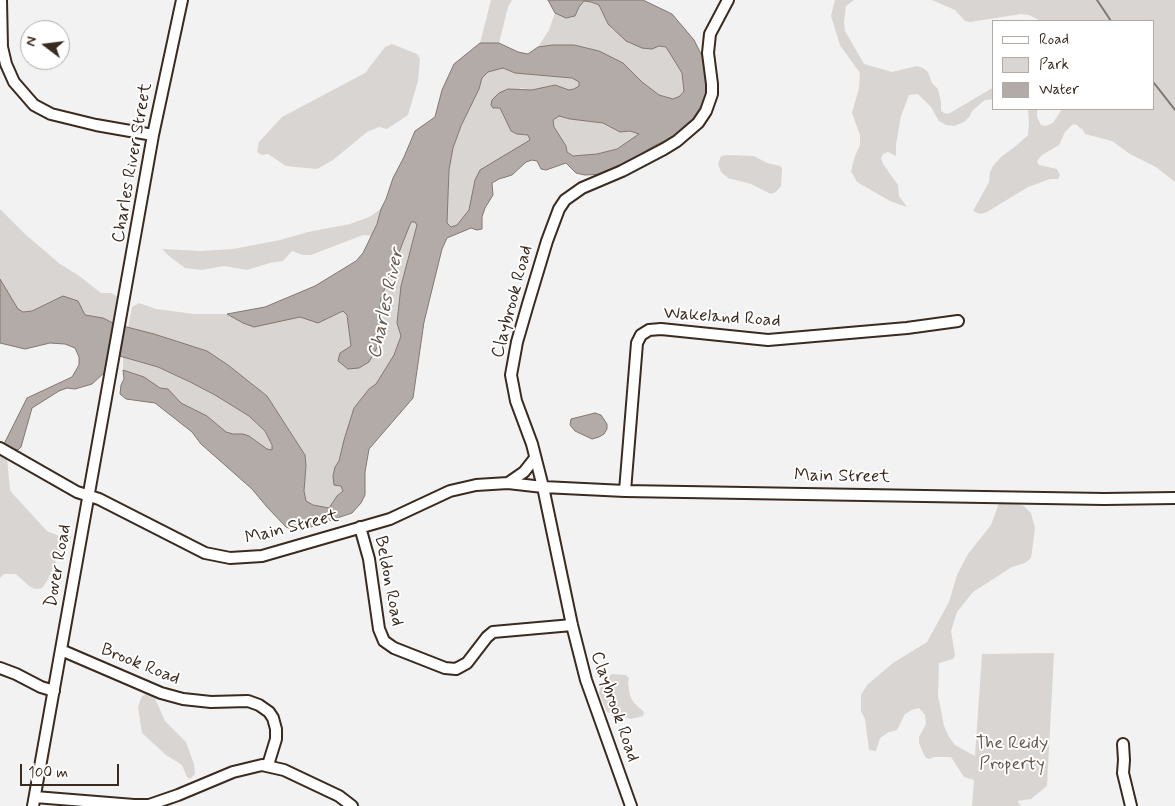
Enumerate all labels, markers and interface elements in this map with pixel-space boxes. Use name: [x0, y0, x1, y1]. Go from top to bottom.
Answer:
north arrow: [20, 20, 70, 70]
legend: [992, 20, 1155, 110]
text: Road: [1039, 30, 1069, 50]
text: N: [22, 35, 41, 48]
text: Park: [1039, 55, 1069, 75]
text: Water: [1039, 80, 1079, 100]
street label: Charles River Street: [108, 81, 158, 245]
street label: Claybrook Road: [488, 243, 538, 361]
water label: Charles River: [364, 247, 410, 361]
street label: Wakeland Road: [663, 303, 781, 333]
street label: Main Street: [794, 465, 890, 489]
street label: Main Street: [243, 506, 341, 550]
street label: Dover Road: [41, 523, 77, 609]
street label: Beldon Road: [369, 534, 407, 628]
street label: Brook Road: [97, 639, 183, 691]
street label: Claybrook Road: [585, 649, 643, 765]
park label: The Reidy Property: [976, 733, 1048, 776]
scale bar: [22, 754, 121, 786]
text: 100 m: [28, 763, 68, 783]

